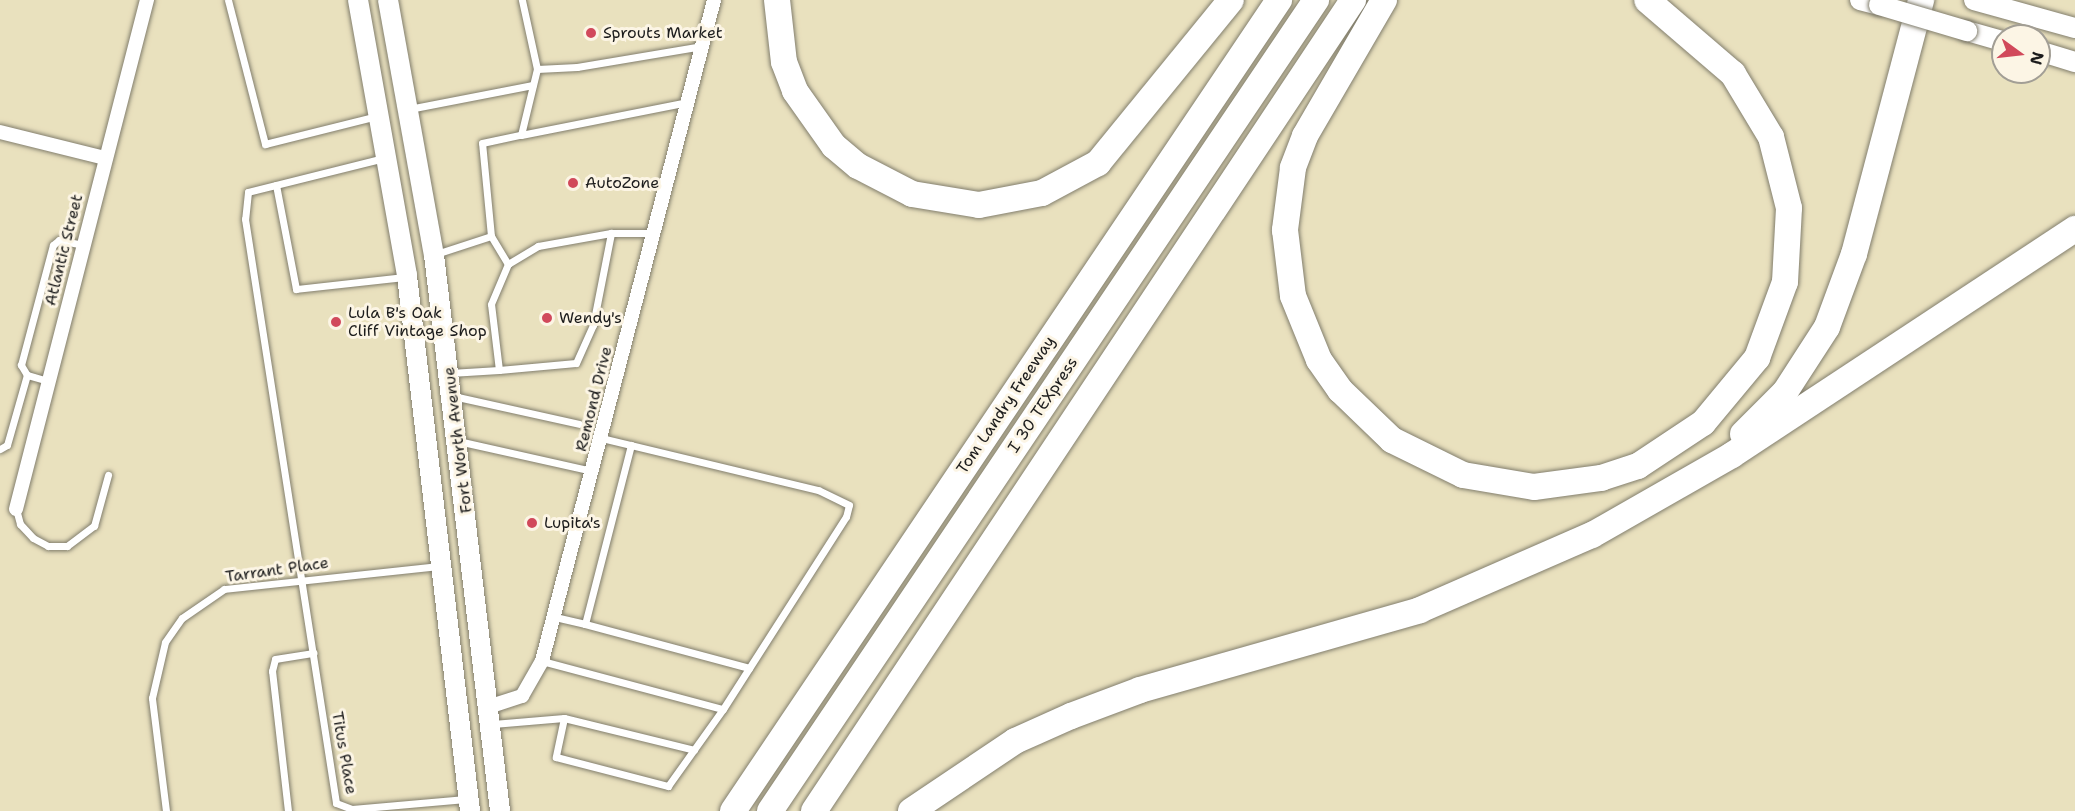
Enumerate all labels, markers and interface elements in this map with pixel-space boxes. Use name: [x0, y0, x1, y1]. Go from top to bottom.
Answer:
place label: Sprouts Market: [603, 23, 723, 43]
north arrow: [1991, 24, 2051, 84]
marker: Sprouts Market: [584, 26, 598, 40]
text: N: [2025, 49, 2049, 67]
place label: AutoZone: [585, 173, 659, 193]
marker: AutoZone: [566, 176, 580, 190]
street label: Atlantic Street: [41, 192, 87, 308]
place label: Lula B's Oak Cliff Vintage Shop: [348, 303, 487, 341]
place label: Wendy's: [559, 308, 622, 328]
marker: Wendy's: [540, 311, 554, 325]
marker: Lula B's Oak Cliff Vintage Shop: [329, 315, 343, 329]
street label: Tom Landry Freeway: [953, 332, 1059, 478]
street label: Remond Drive: [572, 345, 616, 453]
street label: I 30 TEXpress: [1004, 354, 1082, 456]
street label: Fort Worth Avenue: [439, 366, 477, 514]
place label: Lupita's: [544, 513, 601, 533]
marker: Lupita's: [525, 516, 539, 530]
street label: Tarrant Place: [224, 553, 330, 587]
street label: Titus Place: [327, 710, 361, 796]

